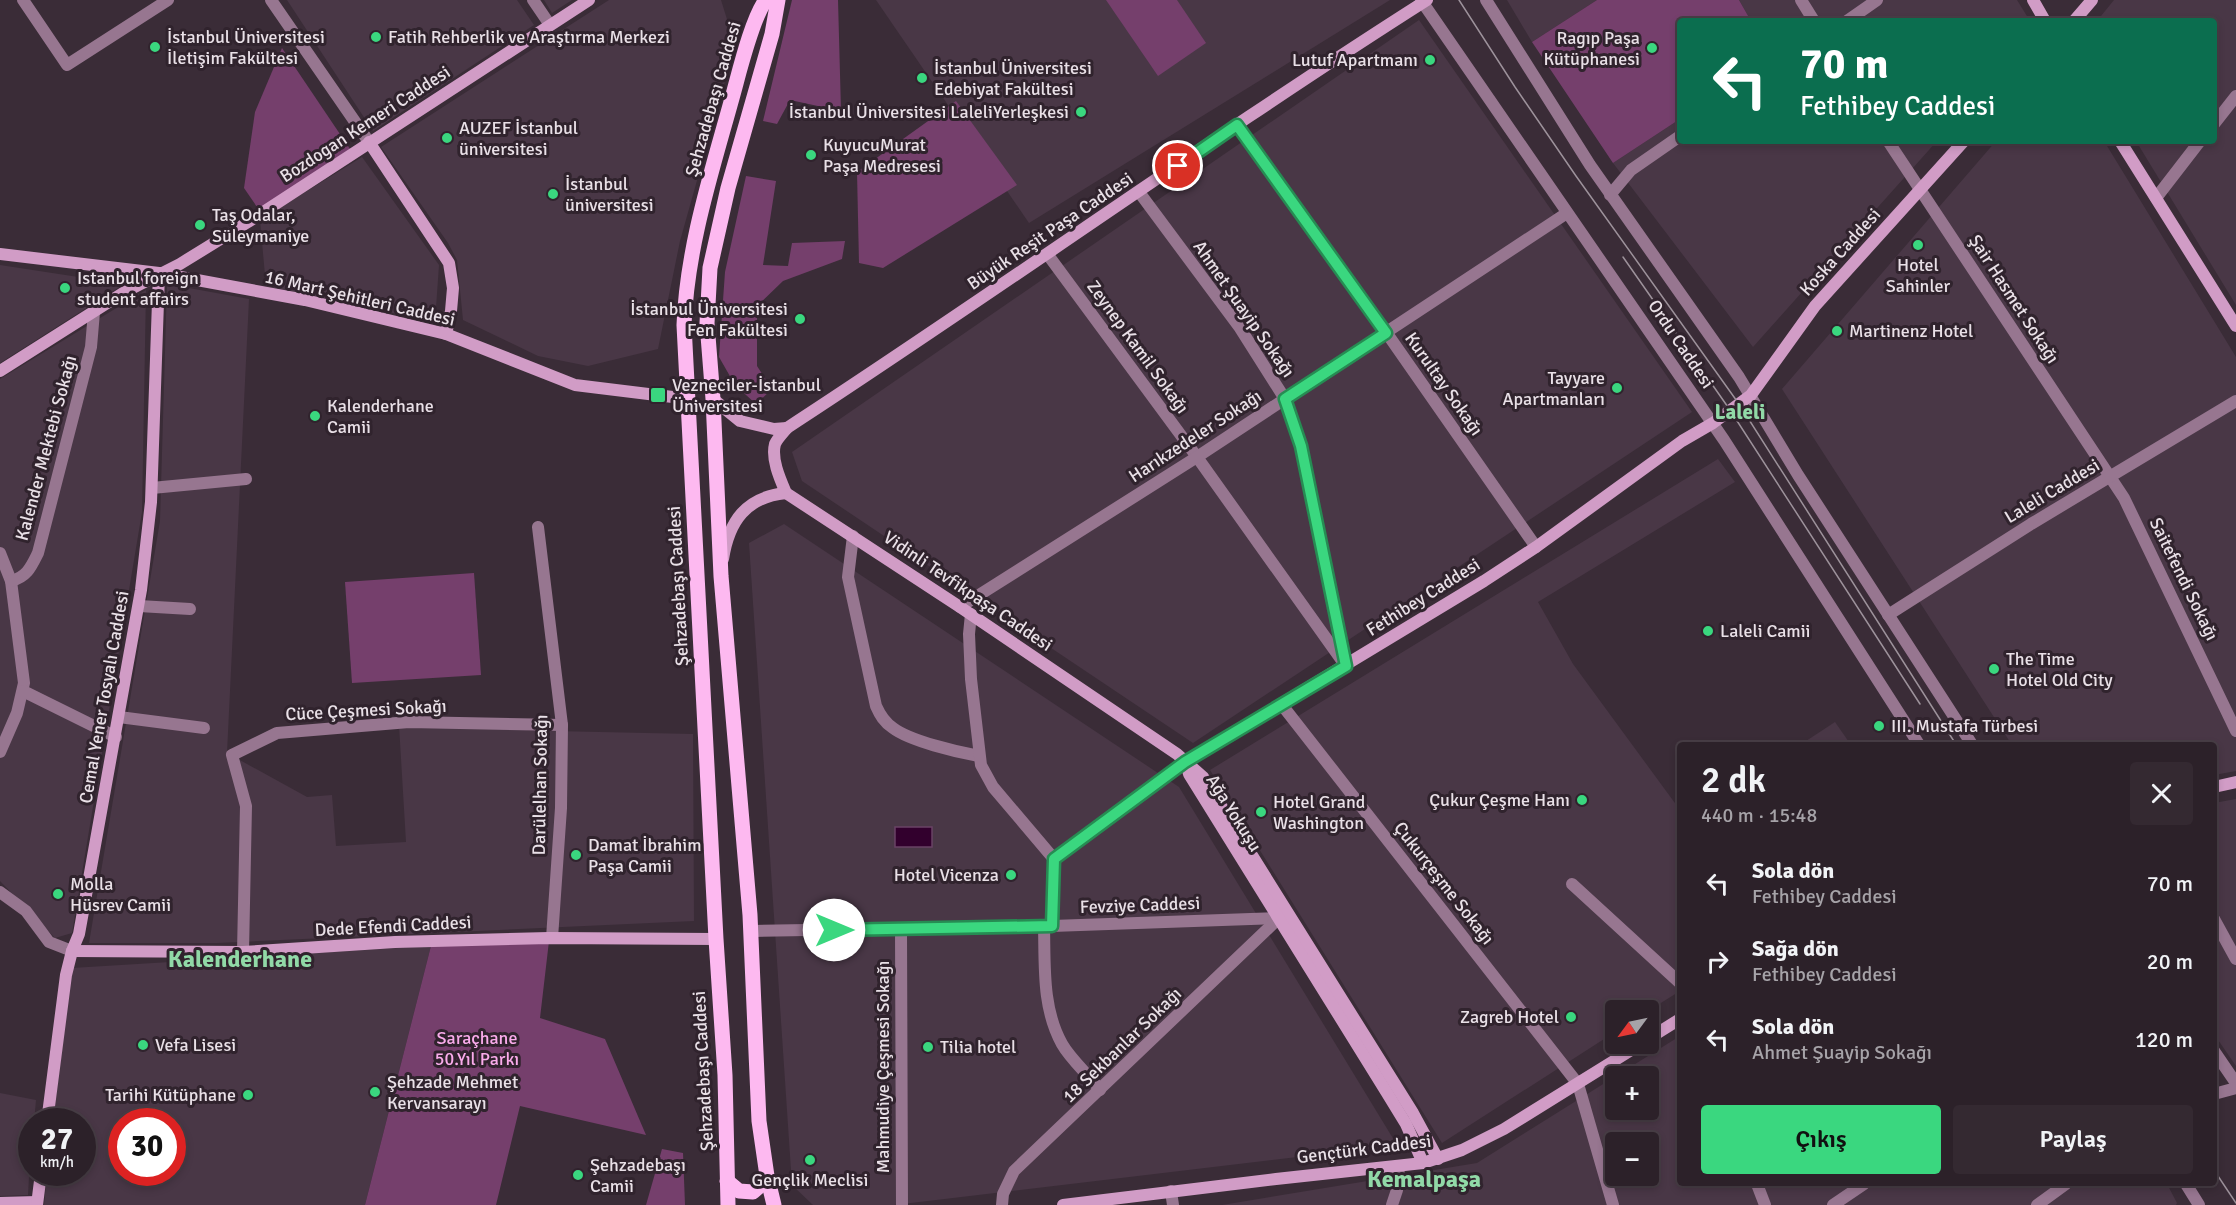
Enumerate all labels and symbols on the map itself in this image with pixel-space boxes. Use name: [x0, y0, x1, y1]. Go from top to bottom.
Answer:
street label: Şehzadebaşı Caddesi: [680, 19, 746, 179]
place label: İstanbul Üniversitesi İletişim Fakültesi: [167, 26, 325, 69]
place label: Fatih Rehberlik ve Araştırma Merkezi: [388, 26, 670, 48]
place label: Ragıp Paşa Kütüphanesi: [1544, 27, 1640, 70]
marker: Fatih Rehberlik ve Araştırma Merkezi: [369, 30, 383, 44]
marker: İstanbul Üniversitesi İletişim Fakültesi: [148, 40, 162, 54]
marker: Ragıp Paşa Kütüphanesi: [1645, 41, 1659, 55]
place label: Lutuf Apartmanı: [1292, 49, 1418, 71]
marker: Lutuf Apartmanı: [1423, 53, 1437, 67]
place label: İstanbul Üniversitesi Edebiyat Fakültesi: [934, 57, 1092, 100]
street label: Bozdogan Kemeri Caddesi: [276, 61, 454, 187]
marker: İstanbul Üniversitesi Edebiyat Fakültesi: [915, 71, 929, 85]
place label: İstanbul Üniversitesi LaleliYerleşkesi: [789, 101, 1069, 123]
marker: İstanbul Üniversitesi LaleliYerleşkesi: [1074, 105, 1088, 119]
place label: AUZEF İstanbul üniversitesi: [459, 117, 578, 160]
marker: AUZEF İstanbul üniversitesi: [440, 131, 454, 145]
place label: KuyucuMurat Paşa Medresesi: [823, 134, 941, 177]
pin: [1152, 140, 1203, 191]
marker: KuyucuMurat Paşa Medresesi: [804, 148, 818, 162]
street label: Büyük Reşit Paşa Caddesi: [963, 167, 1137, 295]
place label: İstanbul üniversitesi: [565, 173, 654, 216]
marker: İstanbul üniversitesi: [546, 187, 560, 201]
place label: Taş Odalar, Süleymaniye: [212, 204, 309, 247]
street label: Koska Caddesi: [1795, 204, 1885, 300]
marker: Taş Odalar, Süleymaniye: [193, 218, 207, 232]
street label: Şair Hasmet Sokağı: [1964, 230, 2064, 368]
street label: Ahmet Şuayip Sokağı: [1189, 236, 1299, 382]
marker: Hotel Sahinler: [1911, 238, 1925, 252]
place label: Hotel Sahinler: [1886, 254, 1951, 297]
street label: 16 Mart Şehitleri Caddesi: [263, 265, 457, 331]
place label: Istanbul foreign student affairs: [77, 267, 199, 310]
street label: Zeynep Kamil Sokağı: [1082, 276, 1194, 418]
marker: Istanbul foreign student affairs: [58, 281, 72, 295]
street label: Ordu Caddesi: [1643, 295, 1719, 393]
place label: İstanbul Üniversitesi Fen Fakültesi: [630, 298, 788, 341]
marker: İstanbul Üniversitesi Fen Fakültesi: [793, 312, 807, 326]
place label: Martinenz Hotel: [1849, 320, 1973, 342]
marker: Martinenz Hotel: [1830, 324, 1844, 338]
street label: Kurultay Sokağı: [1400, 328, 1488, 440]
street label: Kalender Mektebi Sokağı: [11, 353, 81, 543]
place label: Tayyare Apartmanları: [1502, 367, 1605, 410]
place label: Vezneciler-İstanbul Üniversitesi: [672, 374, 821, 417]
marker: Tayyare Apartmanları: [1610, 381, 1624, 395]
street label: Harıkzedeler Sokağı: [1124, 385, 1266, 487]
marker: Vezneciler-İstanbul Üniversitesi: [649, 386, 667, 404]
place label: Kalenderhane Camii: [327, 395, 434, 438]
district label: Laleli: [1714, 399, 1766, 425]
marker: Kalenderhane Camii: [308, 409, 322, 423]
street label: Laleli Caddesi: [2000, 454, 2104, 528]
street label: Şehzadebaşı Caddesi: [663, 505, 693, 667]
street label: Saitefendi Sokağı: [2145, 514, 2223, 644]
street label: Vidinli Tevfikpaşa Caddesi: [879, 526, 1057, 656]
street label: Fethibey Caddesi: [1362, 553, 1484, 641]
street label: Cemal Yener Tosyalı Caddesi: [74, 589, 134, 805]
place label: Laleli Camii: [1720, 620, 1810, 642]
marker: Laleli Camii: [1701, 624, 1715, 638]
place label: The Time Hotel Old City: [2006, 648, 2113, 691]
marker: The Time Hotel Old City: [1987, 662, 2001, 676]
street label: Cüce Çeşmesi Sokağı: [285, 695, 447, 725]
street label: Darülelhan Sokağı: [528, 714, 552, 856]
place label: III. Mustafa Türbesi: [1891, 715, 2038, 737]
marker: III. Mustafa Türbesi: [1872, 719, 1886, 733]
street label: Ağa Yokuşu: [1202, 770, 1266, 856]
place label: Çukur Çeşme Hanı: [1429, 789, 1570, 811]
place label: Hotel Grand Washington: [1273, 791, 1365, 834]
marker: Çukur Çeşme Hanı: [1575, 793, 1589, 807]
marker: Hotel Grand Washington: [1254, 805, 1268, 819]
street label: Çukurçeşme Sokağı: [1389, 817, 1499, 949]
place label: Damat İbrahim Paşa Camii: [588, 834, 702, 877]
marker: Damat İbrahim Paşa Camii: [569, 848, 583, 862]
place label: Hotel Vicenza: [894, 864, 999, 886]
marker: Hotel Vicenza: [1004, 868, 1018, 882]
place label: Molla Hüsrev Camii: [70, 873, 171, 916]
marker: Molla Hüsrev Camii: [51, 887, 65, 901]
street label: Fevziye Caddesi: [1079, 892, 1201, 918]
position arrow: [802, 898, 866, 962]
street label: Dede Efendi Caddesi: [314, 911, 472, 941]
district label: Kalenderhane: [168, 944, 312, 974]
street label: Mahmudiye Çeşmesi Sokağı: [872, 961, 894, 1173]
street label: 18 Sekbanlar Sokağı: [1058, 983, 1186, 1107]
street label: Şehzadebaşı Caddesi: [688, 990, 718, 1152]
north arrow: [1605, 1000, 1659, 1054]
place label: Zagreb Hotel: [1460, 1006, 1559, 1028]
marker: Zagreb Hotel: [1564, 1010, 1578, 1024]
park label: Saraçhane 50.Yıl Parkı: [435, 1027, 519, 1070]
place label: Vefa Lisesi: [155, 1034, 236, 1056]
place label: Tilia hotel: [940, 1036, 1016, 1058]
marker: Vefa Lisesi: [136, 1038, 150, 1052]
marker: Tilia hotel: [921, 1040, 935, 1054]
place label: Şehzade Mehmet Kervansarayı: [387, 1071, 518, 1114]
place label: Tarihi Kütüphane: [105, 1084, 236, 1106]
marker: Şehzade Mehmet Kervansarayı: [368, 1085, 382, 1099]
marker: Tarihi Kütüphane: [241, 1088, 255, 1102]
speed limit sign: 30: [108, 1108, 186, 1186]
street label: Gençtürk Caddesi: [1295, 1130, 1433, 1168]
marker: Gençlik Meclisi: [803, 1153, 817, 1167]
place label: Şehzadebaşı Camii: [590, 1154, 686, 1197]
district label: Kemalpaşa: [1367, 1164, 1481, 1194]
marker: Şehzadebaşı Camii: [571, 1168, 585, 1182]
place label: Gençlik Meclisi: [752, 1169, 868, 1191]

